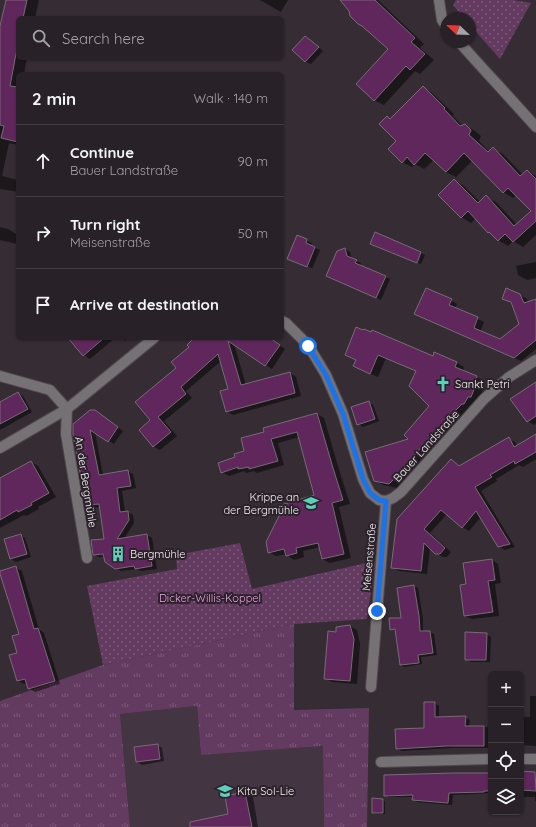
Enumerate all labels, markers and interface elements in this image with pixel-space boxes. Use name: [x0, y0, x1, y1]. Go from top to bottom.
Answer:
north arrow: [440, 12, 476, 48]
search box: [16, 16, 284, 60]
icon: search: [30, 27, 52, 49]
text: Search here: [62, 29, 145, 48]
text: 2 min: [32, 88, 76, 109]
text: Walk · 140 m: [193, 90, 268, 106]
text: Continue: [70, 143, 134, 162]
icon: ahead: [32, 150, 54, 172]
text: 90 m: [238, 153, 268, 169]
text: Bauer Landstraße: [70, 162, 178, 178]
text: Turn right: [70, 215, 141, 234]
icon: right: [32, 222, 54, 244]
text: 50 m: [238, 225, 268, 241]
text: Meisenstraße: [70, 234, 150, 250]
icon: arrive: [32, 294, 54, 316]
text: Arrive at destination: [70, 295, 219, 314]
route start: [299, 337, 317, 355]
church icon: Sankt Petri: [434, 375, 452, 393]
place label: Sankt Petri: [455, 377, 510, 391]
street label: Bauer Landstraße: [390, 407, 462, 485]
street label: An der Bergmühle: [72, 435, 100, 529]
place label: Krippe an der Bergmühle: [223, 490, 299, 517]
school or university icon: Krippe an der Bergmühle: [302, 494, 320, 512]
street label: Meisenstraße: [359, 523, 379, 591]
building icon: Bergmühle: [109, 545, 127, 563]
place label: Bergmühle: [130, 547, 185, 561]
park label: Dicker-Willis-Koppel: [159, 591, 261, 605]
route end: [368, 602, 386, 620]
map controls: [488, 671, 524, 815]
button: +: [488, 671, 524, 707]
button: −: [488, 707, 524, 743]
button: locate: [488, 743, 524, 779]
button: layers: [488, 779, 524, 815]
school or university icon: Kita Sol-Lie: [216, 782, 234, 800]
place label: Kita Sol-Lie: [237, 784, 294, 798]

